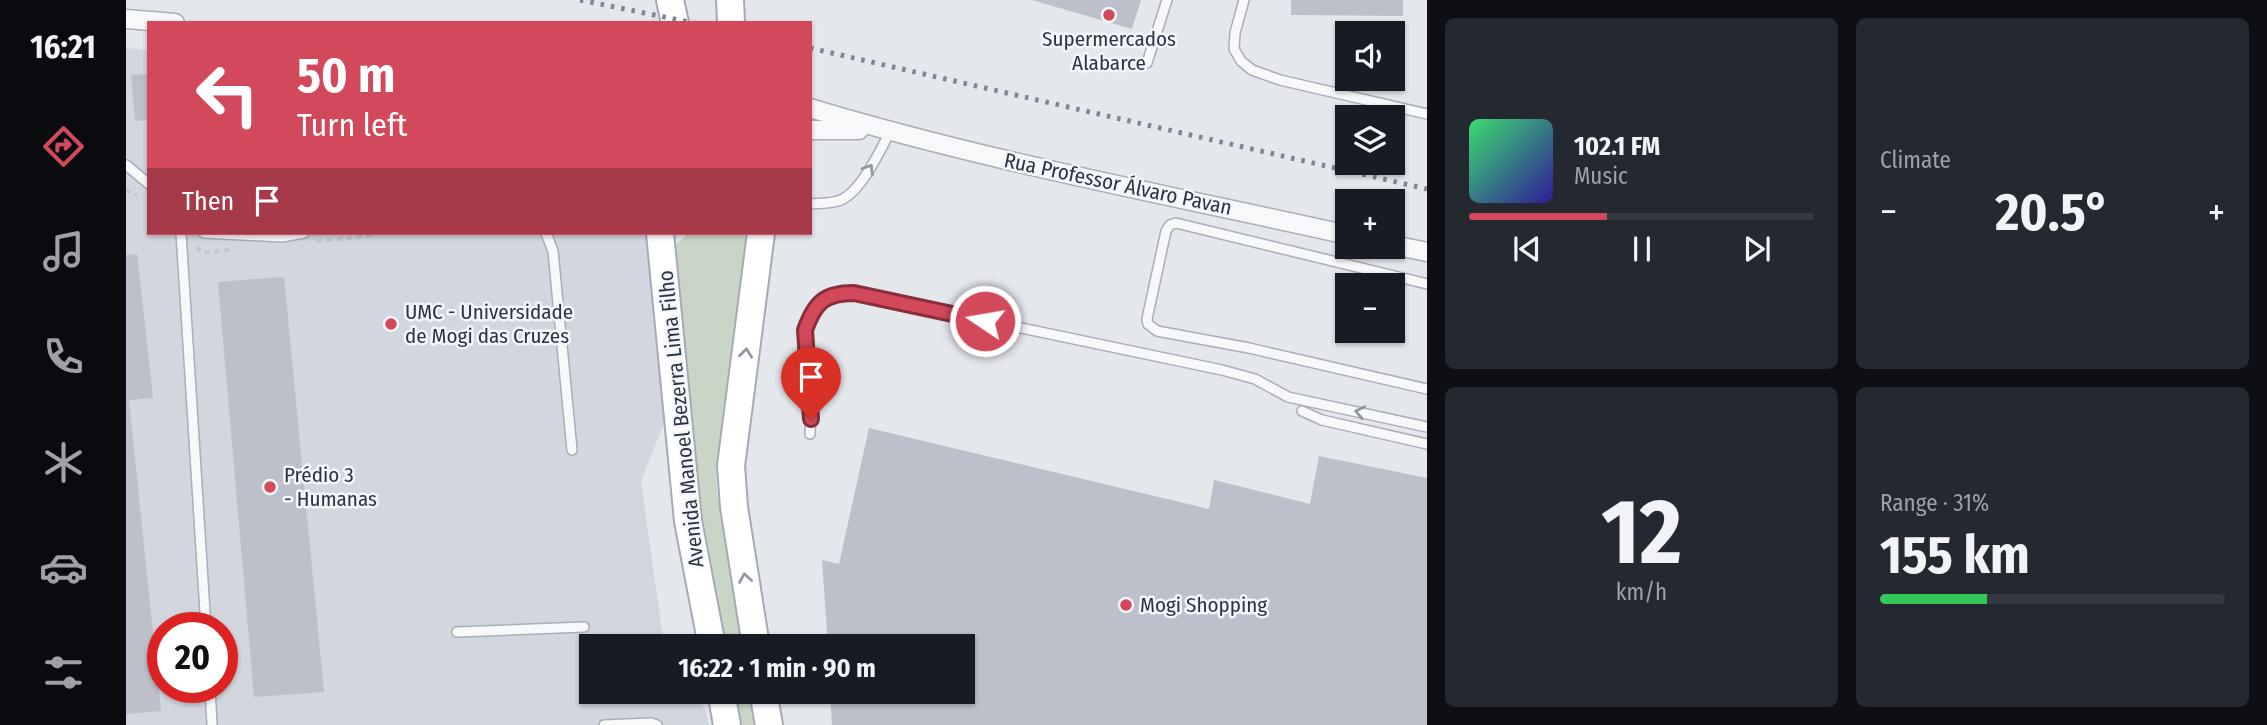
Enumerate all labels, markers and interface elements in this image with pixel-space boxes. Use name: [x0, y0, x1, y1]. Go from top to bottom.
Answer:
marker: Supermercados Alabarce: [1101, 7, 1117, 23]
map controls: [1335, 21, 1405, 343]
button: sound: [1335, 21, 1405, 91]
place label: Supermercados Alabarce: [1042, 26, 1176, 76]
text: 16:21: [30, 28, 96, 66]
text: 50 m: [297, 46, 395, 105]
icon: left: [182, 49, 273, 140]
button: layers: [1335, 105, 1405, 175]
text: Turn left: [297, 106, 407, 144]
icon: directions: [39, 122, 88, 171]
text: 102.1 FM: [1574, 131, 1660, 162]
text: Climate: [1880, 146, 1951, 174]
street label: Rua Professor Álvaro Pavan: [1002, 147, 1234, 221]
text: Music: [1574, 162, 1628, 190]
one-way arrow: [860, 164, 873, 177]
text: 20.5°: [1995, 181, 2110, 244]
icon: arrive: [248, 182, 286, 220]
text: Then: [182, 186, 234, 217]
button: +: [1335, 189, 1405, 259]
text: −: [1880, 189, 1897, 235]
text: +: [2208, 189, 2225, 235]
icon: music: [39, 227, 88, 276]
icon: previous: [1508, 230, 1546, 268]
icon: pause: [1623, 230, 1661, 268]
icon: next: [1738, 230, 1776, 268]
street label: Avenida Manoel Bezerra Lima Filho: [652, 269, 710, 569]
button: −: [1335, 273, 1405, 343]
position arrow: [948, 284, 1022, 358]
place label: UMC - Universidade de Mogi das Cruzes: [405, 299, 573, 349]
marker: UMC - Universidade de Mogi das Cruzes: [383, 316, 399, 332]
icon: phone: [39, 332, 88, 381]
one-way arrow: [738, 347, 753, 359]
pin: [781, 347, 841, 419]
icon: arrive: [792, 358, 830, 396]
one-way arrow: [1354, 406, 1366, 421]
icon: climate: [39, 438, 88, 487]
place label: Prédio 3 - Humanas: [284, 462, 377, 512]
text: 12: [1601, 478, 1682, 587]
marker: Prédio 3 - Humanas: [262, 479, 278, 495]
text: Range · 31%: [1880, 489, 1989, 517]
text: 155 km: [1880, 524, 2030, 587]
icon: car: [39, 543, 88, 592]
one-way arrow: [738, 572, 753, 584]
text: km/h: [1616, 578, 1667, 606]
place label: Mogi Shopping: [1140, 592, 1267, 618]
marker: Mogi Shopping: [1118, 597, 1134, 613]
speed limit sign: 20: [147, 612, 238, 703]
icon: filters: [39, 648, 88, 697]
text: 16:22 · 1 min · 90 m: [678, 653, 876, 684]

